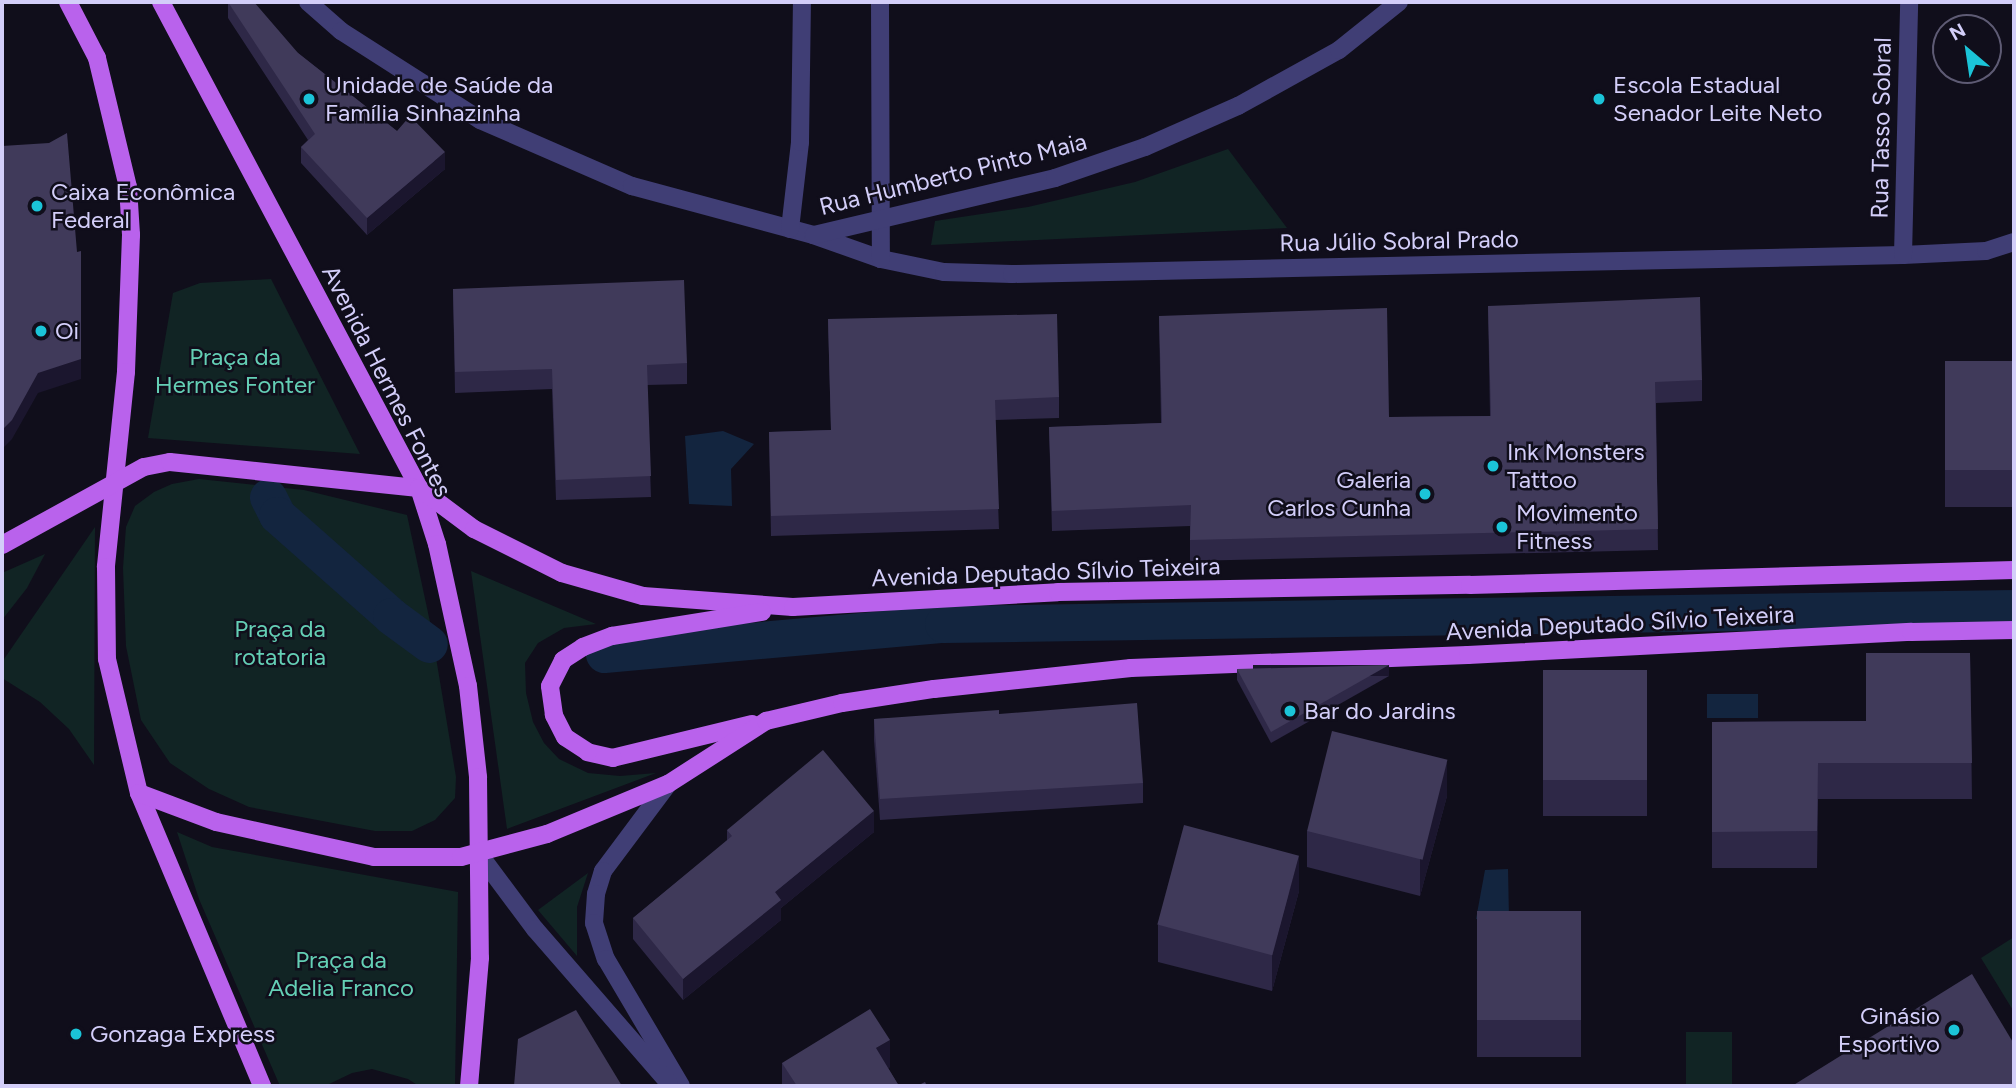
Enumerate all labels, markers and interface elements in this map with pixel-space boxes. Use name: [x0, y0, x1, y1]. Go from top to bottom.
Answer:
north arrow: [1932, 14, 2002, 84]
text: N: [1946, 18, 1970, 46]
street label: Rua Tasso Sobral: [1865, 37, 1897, 219]
place label: Unidade de Saúde da Família Sinhazinha: [325, 71, 553, 127]
place label: Escola Estadual Senador Leite Neto: [1613, 71, 1822, 127]
marker: Unidade de Saúde da Família Sinhazinha: [299, 89, 319, 109]
marker: Escola Estadual Senador Leite Neto: [1591, 91, 1607, 107]
street label: Rua Humberto Pinto Maia: [816, 127, 1090, 221]
place label: Caixa Econômica Federal: [51, 178, 235, 234]
marker: Caixa Econômica Federal: [29, 198, 45, 214]
street label: Rua Júlio Sobral Prado: [1279, 225, 1519, 257]
street label: Avenida Hermes Fontes: [316, 260, 458, 502]
place label: Oi: [55, 317, 79, 345]
marker: Oi: [33, 323, 49, 339]
park label: Praça da Hermes Fonter: [155, 343, 315, 399]
place label: Ink Monsters Tattoo: [1507, 438, 1645, 494]
marker: Ink Monsters Tattoo: [1485, 458, 1501, 474]
place label: Galeria Carlos Cunha: [1267, 466, 1411, 522]
marker: Galeria Carlos Cunha: [1417, 486, 1433, 502]
place label: Movimento Fitness: [1516, 499, 1638, 555]
marker: Movimento Fitness: [1494, 519, 1510, 535]
street label: Avenida Deputado Sílvio Teixeira: [871, 552, 1221, 592]
street label: Avenida Deputado Sílvio Teixeira: [1445, 599, 1795, 647]
park label: Praça da rotatoria: [234, 615, 326, 671]
place label: Bar do Jardins: [1304, 697, 1456, 725]
marker: Bar do Jardins: [1282, 703, 1298, 719]
park label: Praça da Adelia Franco: [268, 946, 414, 1002]
place label: Ginásio Esportivo: [1838, 1002, 1940, 1058]
place label: Gonzaga Express: [90, 1020, 275, 1048]
marker: Ginásio Esportivo: [1946, 1022, 1962, 1038]
marker: Gonzaga Express: [68, 1026, 84, 1042]

